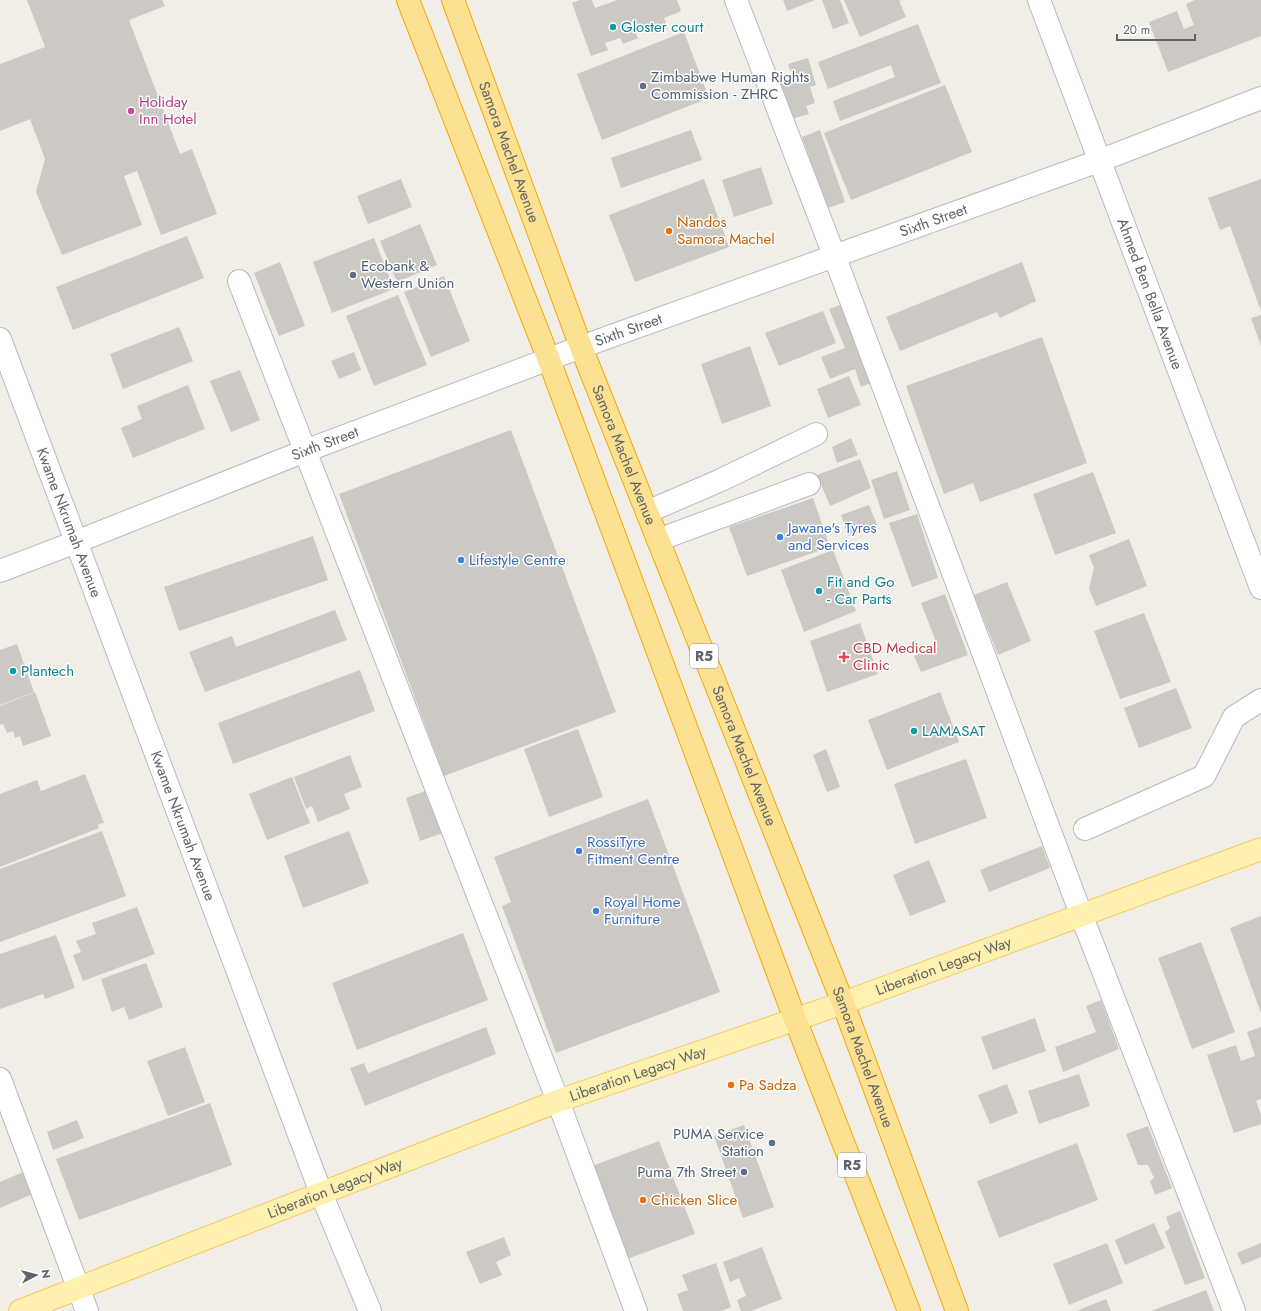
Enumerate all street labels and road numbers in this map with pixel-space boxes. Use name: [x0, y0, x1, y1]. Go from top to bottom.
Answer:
street label: Samora Machel Avenue: [473, 78, 545, 226]
street label: Sixth Street: [896, 198, 970, 243]
street label: Ahmed Ben Bella Avenue: [1111, 215, 1189, 373]
street label: Sixth Street: [592, 308, 666, 352]
street label: Samora Machel Avenue: [586, 382, 662, 528]
street label: Sixth Street: [288, 421, 362, 466]
street label: Kwame Nkrumah Avenue: [31, 444, 107, 601]
road number: R5: [690, 644, 718, 668]
street label: Samora Machel Avenue: [706, 682, 782, 829]
street label: Kwame Nkrumah Avenue: [145, 748, 221, 904]
street label: Liberation Legacy Way: [873, 931, 1015, 1001]
street label: Samora Machel Avenue: [827, 983, 899, 1131]
street label: Liberation Legacy Way: [567, 1040, 710, 1107]
street label: Liberation Legacy Way: [264, 1152, 406, 1224]
road number: R5: [838, 1153, 866, 1177]

